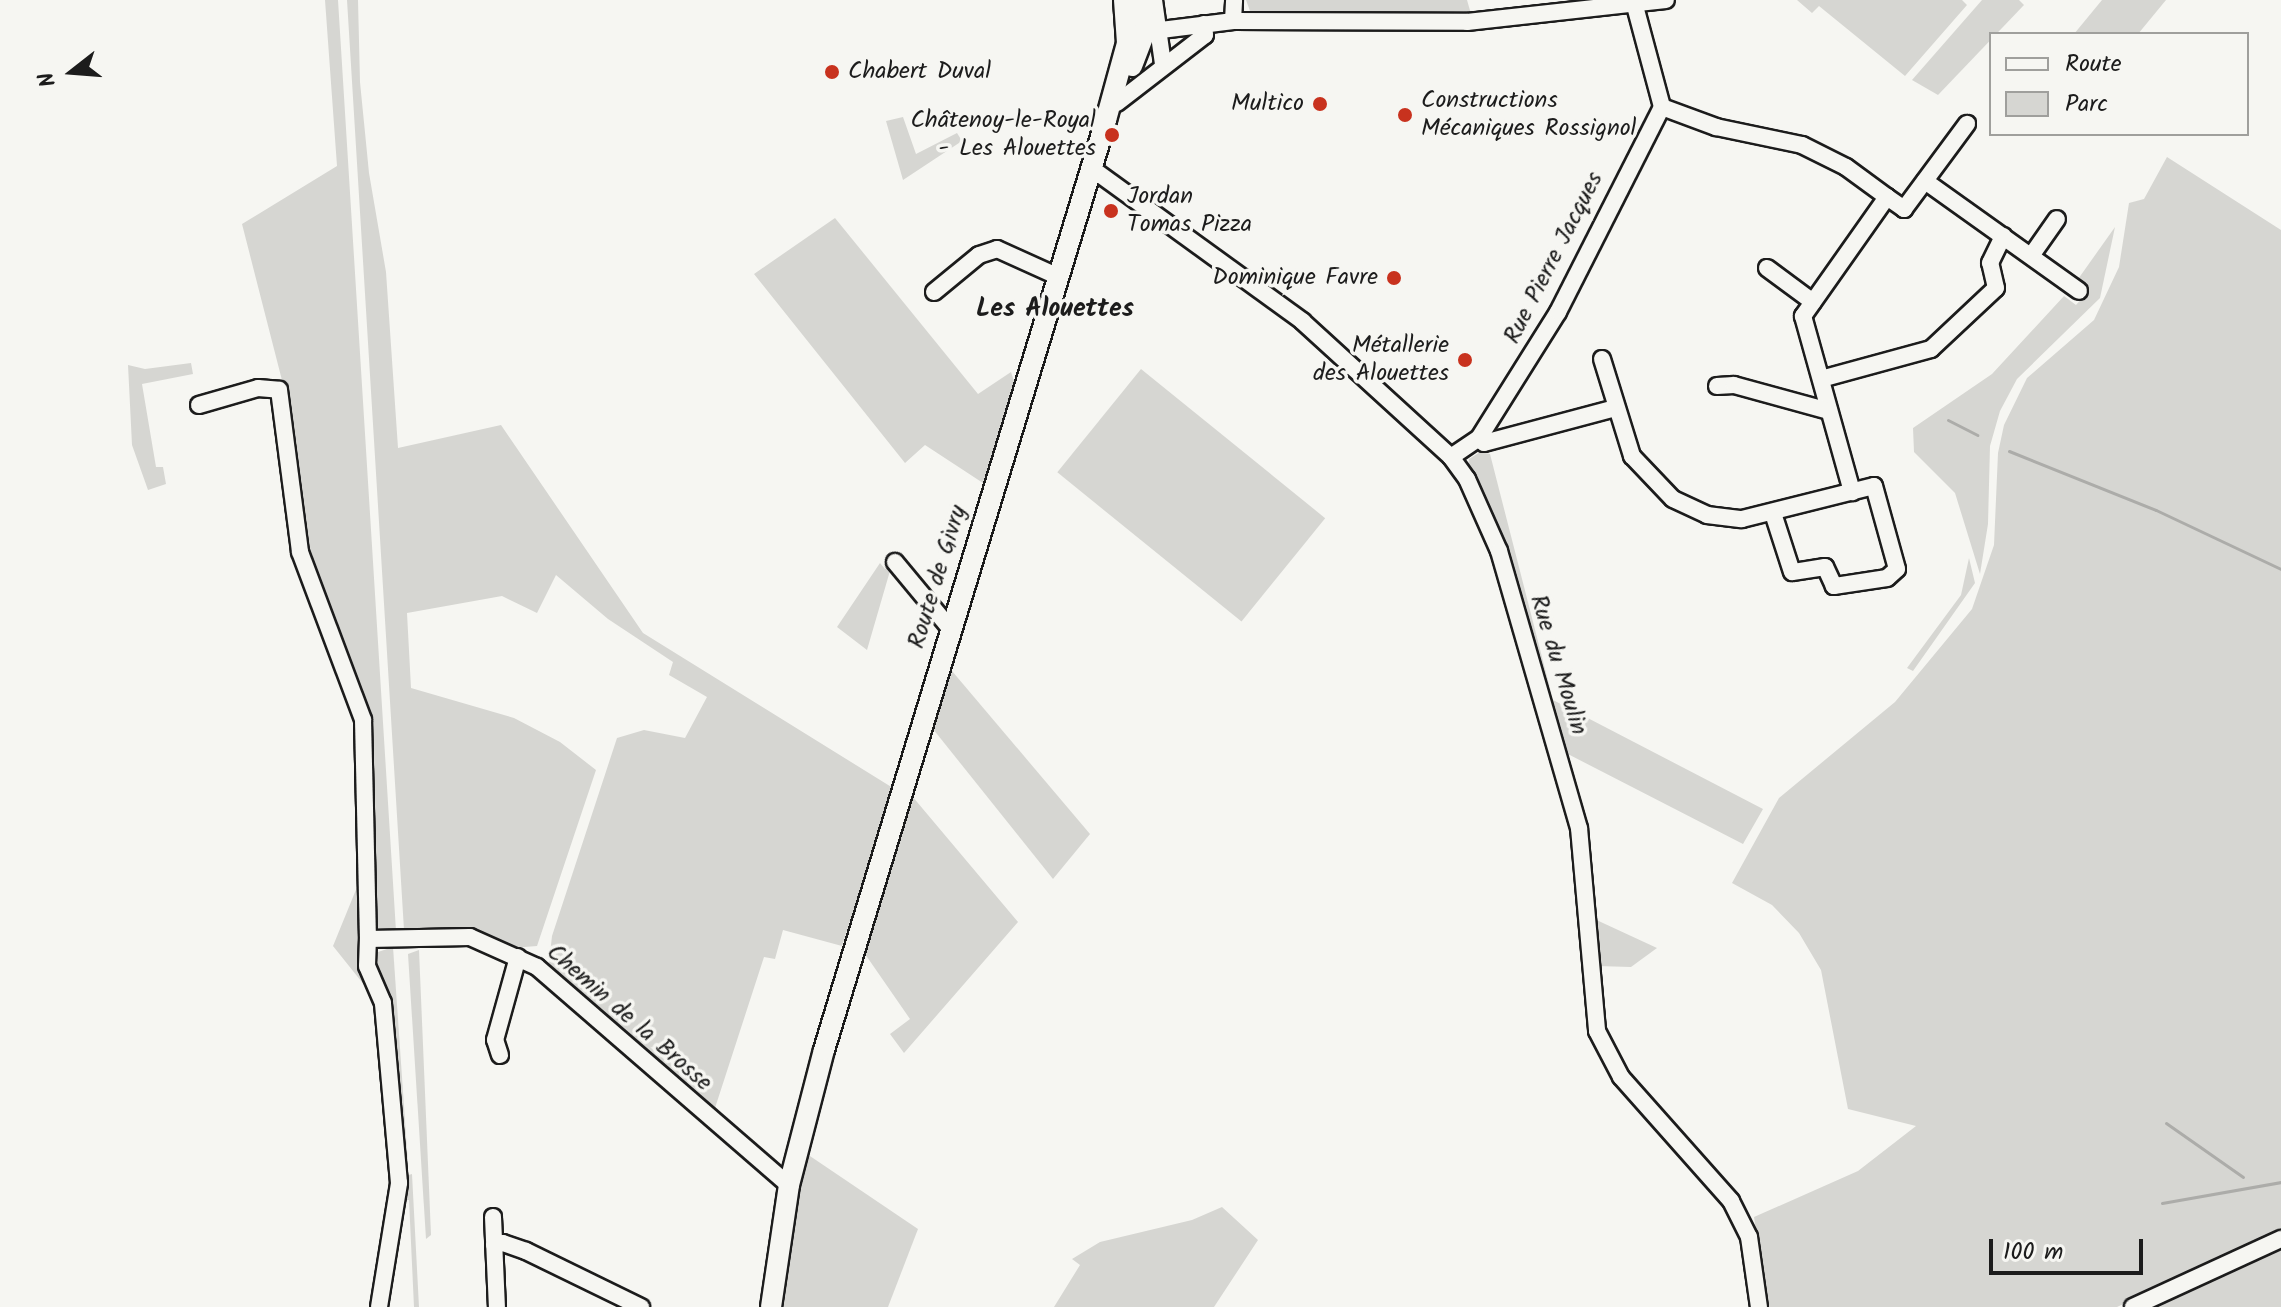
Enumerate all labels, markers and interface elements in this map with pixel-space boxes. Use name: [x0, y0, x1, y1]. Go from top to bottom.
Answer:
north arrow: [32, 32, 112, 112]
legend: [1989, 32, 2249, 136]
text: Route: [2065, 45, 2122, 84]
place label: Chabert Duval: [848, 58, 991, 86]
marker: Chabert Duval: [823, 63, 841, 81]
text: N: [30, 67, 67, 91]
text: Parc: [2065, 85, 2108, 124]
place label: Constructions Mécaniques Rossignol: [1421, 87, 1636, 143]
place label: Multico: [1231, 90, 1304, 118]
marker: Multico: [1311, 95, 1329, 113]
marker: Constructions Mécaniques Rossignol: [1396, 106, 1414, 124]
place label: Châtenoy-le-Royal - Les Alouettes: [910, 107, 1096, 163]
marker: Châtenoy-le-Royal - Les Alouettes: [1103, 126, 1121, 144]
street label: Rue Pierre Jacques: [1498, 167, 1610, 349]
place label: Jordan Tomas Pizza: [1127, 183, 1252, 239]
marker: Jordan Tomas Pizza: [1102, 202, 1120, 220]
place label: Dominique Favre: [1212, 264, 1378, 292]
marker: Dominique Favre: [1385, 269, 1403, 287]
district label: Les Alouettes: [976, 294, 1134, 326]
place label: Métallerie des Alouettes: [1313, 332, 1449, 388]
marker: Métallerie des Alouettes: [1456, 351, 1474, 369]
street label: Route de Givry: [903, 502, 973, 652]
street label: Rue du Moulin: [1523, 592, 1593, 738]
street label: Chemin de la Brosse: [540, 938, 718, 1098]
scale bar: [1993, 1223, 2147, 1273]
text: 100 m: [2003, 1233, 2063, 1272]

